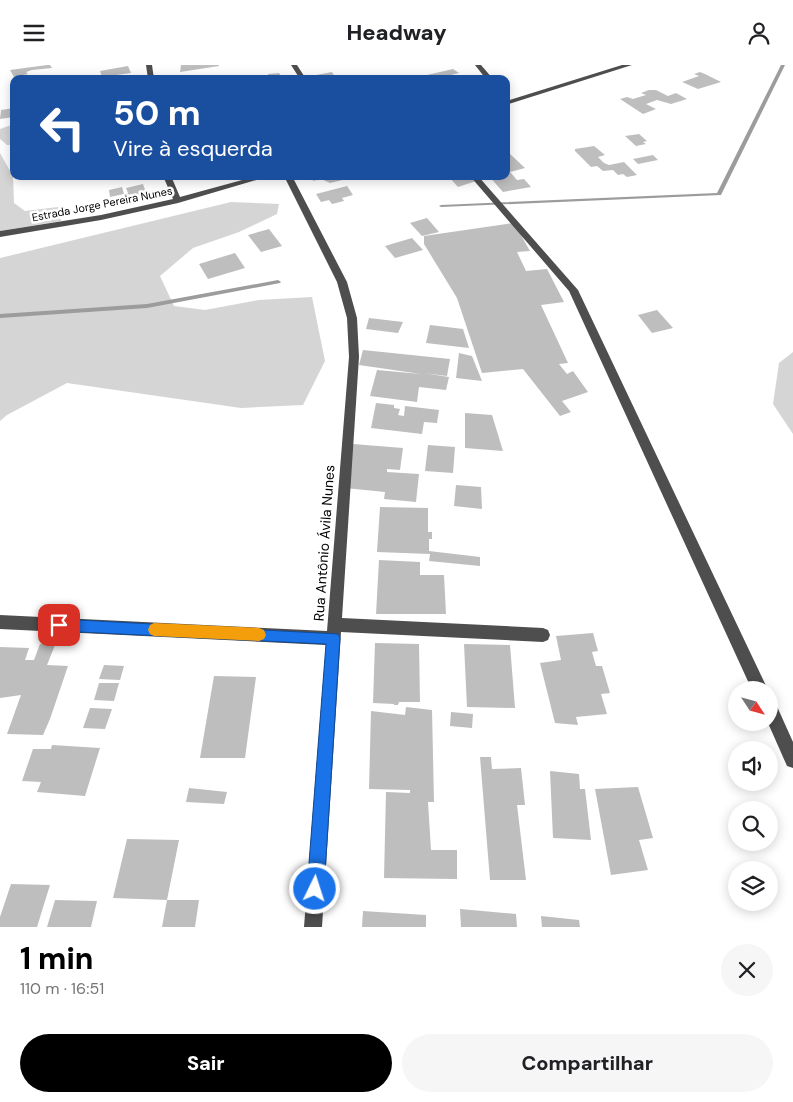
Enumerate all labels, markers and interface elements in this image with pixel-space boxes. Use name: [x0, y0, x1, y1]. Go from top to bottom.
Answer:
text: Headway: [346, 18, 447, 47]
icon: menu: [20, 19, 48, 47]
icon: person: [745, 19, 773, 47]
text: 50 m: [113, 90, 201, 136]
icon: left: [30, 95, 95, 160]
text: Vire à esquerda: [113, 134, 273, 163]
street label: Estrada Jorge Pereira Nunes: [31, 184, 173, 224]
street label: Rua Antônio Ávila Nunes: [310, 464, 338, 622]
pin: [38, 604, 80, 646]
icon: arrive: [45, 611, 73, 639]
north arrow: [728, 681, 778, 731]
map controls: [728, 681, 778, 911]
button: sound: [728, 741, 778, 791]
button: search: [728, 801, 778, 851]
button: layers: [728, 861, 778, 911]
position arrow: [288, 862, 340, 914]
text: 1 min: [20, 939, 93, 978]
button: close: [721, 944, 773, 996]
text: 110 m · 16:51: [20, 978, 104, 999]
button: Sair: [20, 1034, 392, 1092]
button: Compartilhar: [402, 1034, 773, 1092]

